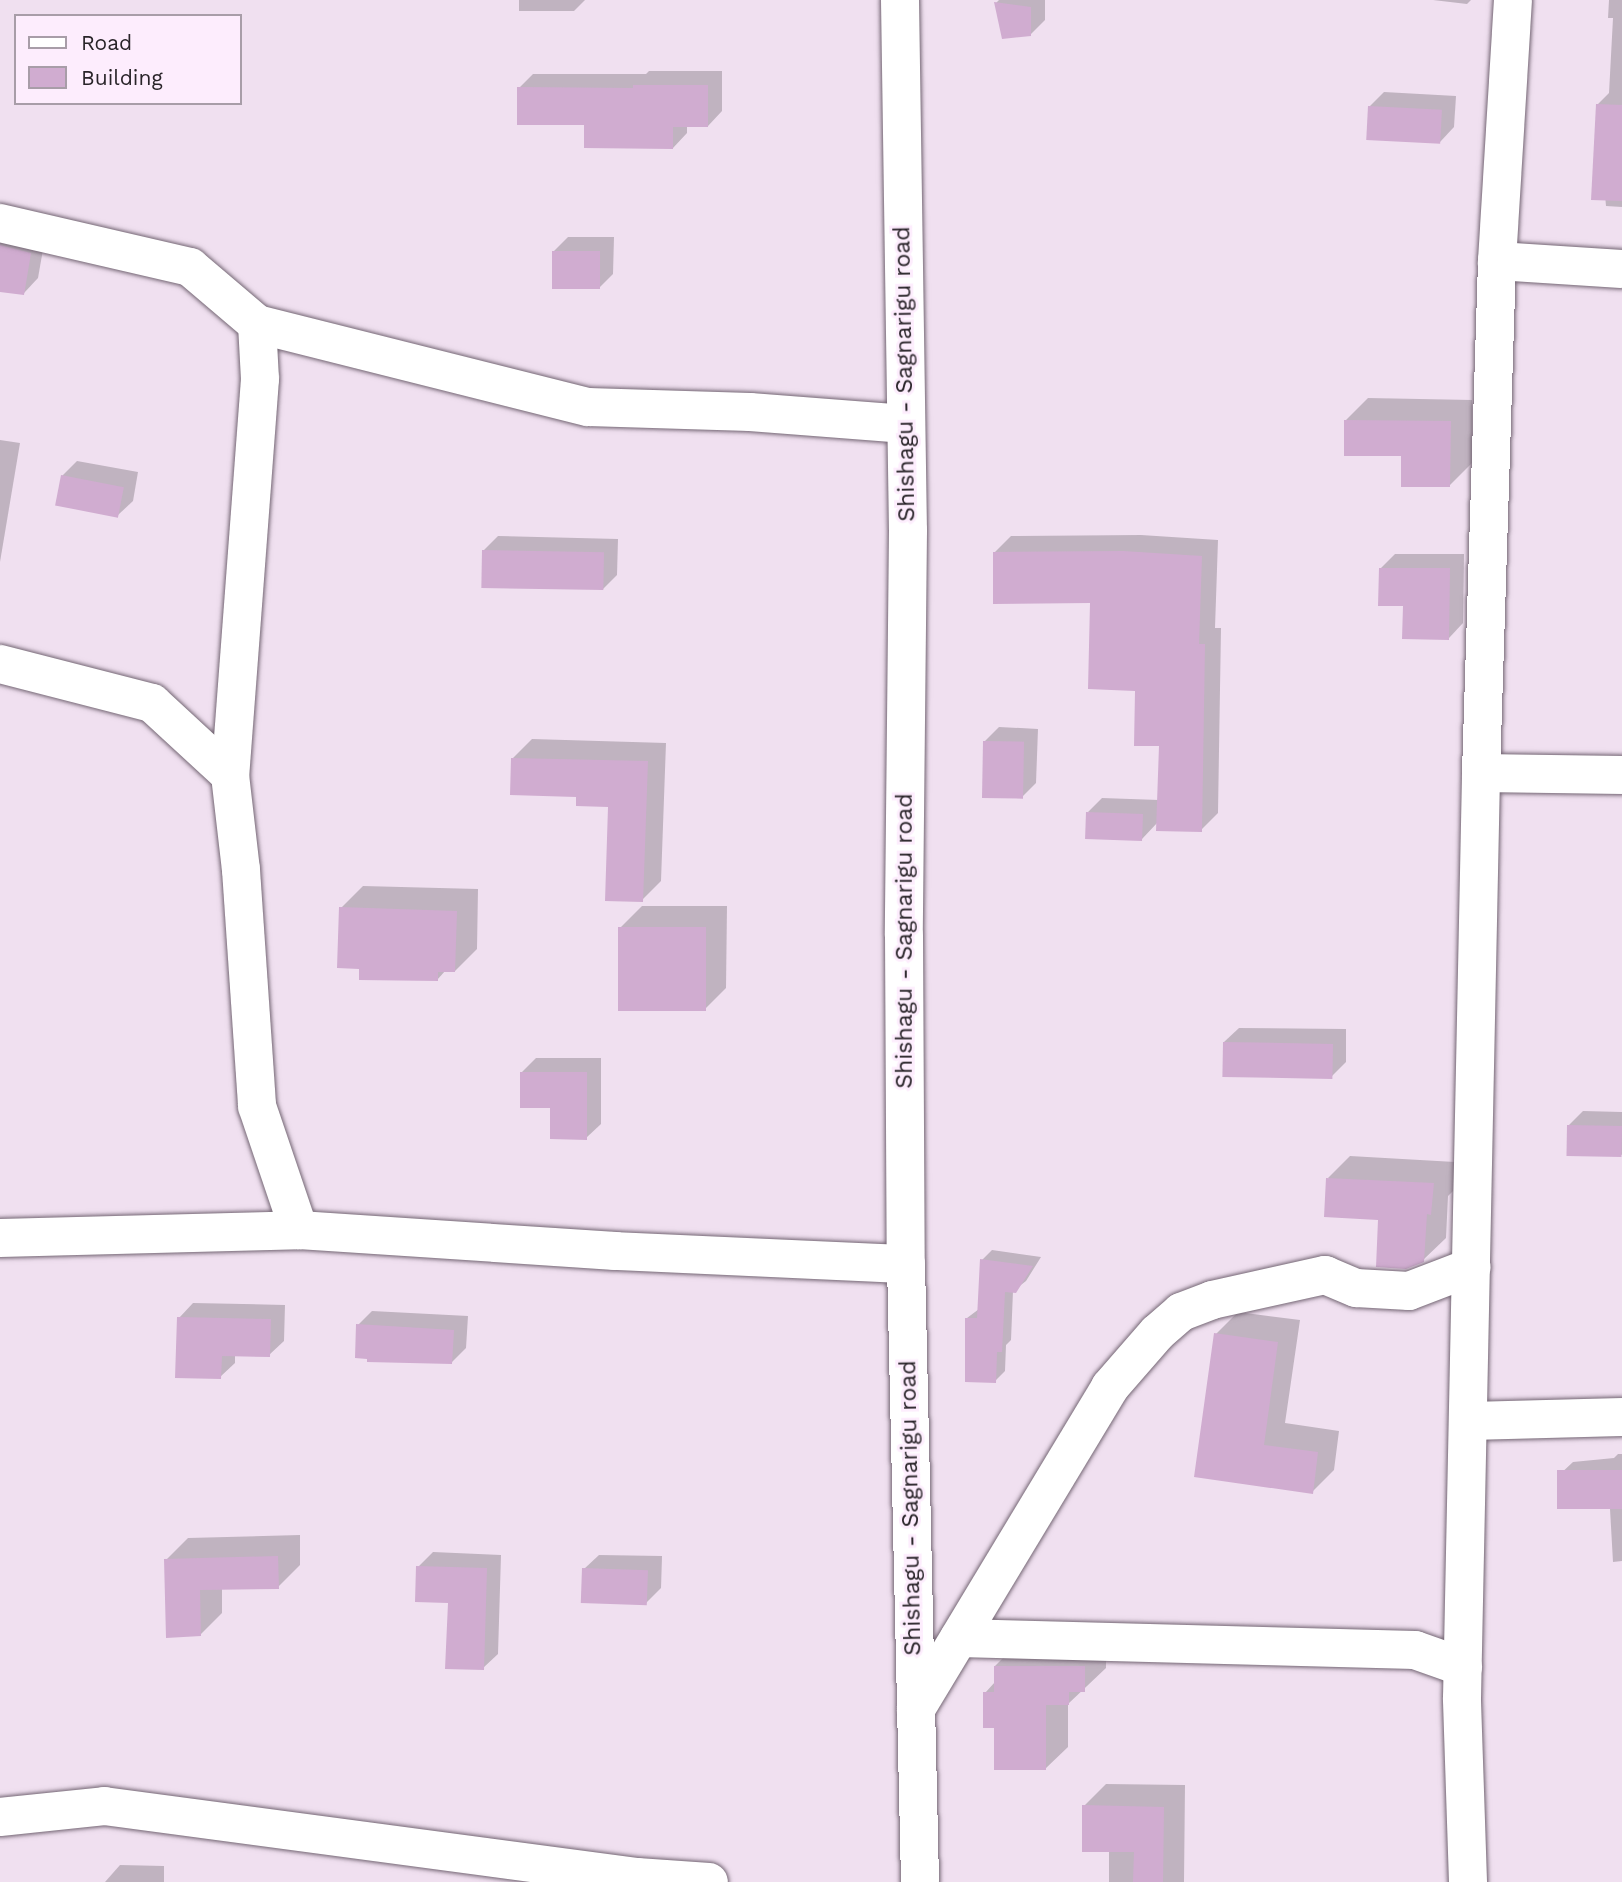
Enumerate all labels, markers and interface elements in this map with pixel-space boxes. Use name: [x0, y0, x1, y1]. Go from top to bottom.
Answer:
legend: [14, 14, 242, 105]
text: Road: [81, 30, 132, 55]
text: Building: [81, 65, 163, 90]
street label: Shishagu - Sagnarigu road: [889, 226, 921, 522]
street label: Shishagu - Sagnarigu road: [891, 793, 919, 1089]
street label: Shishagu - Sagnarigu road: [895, 1360, 927, 1656]

